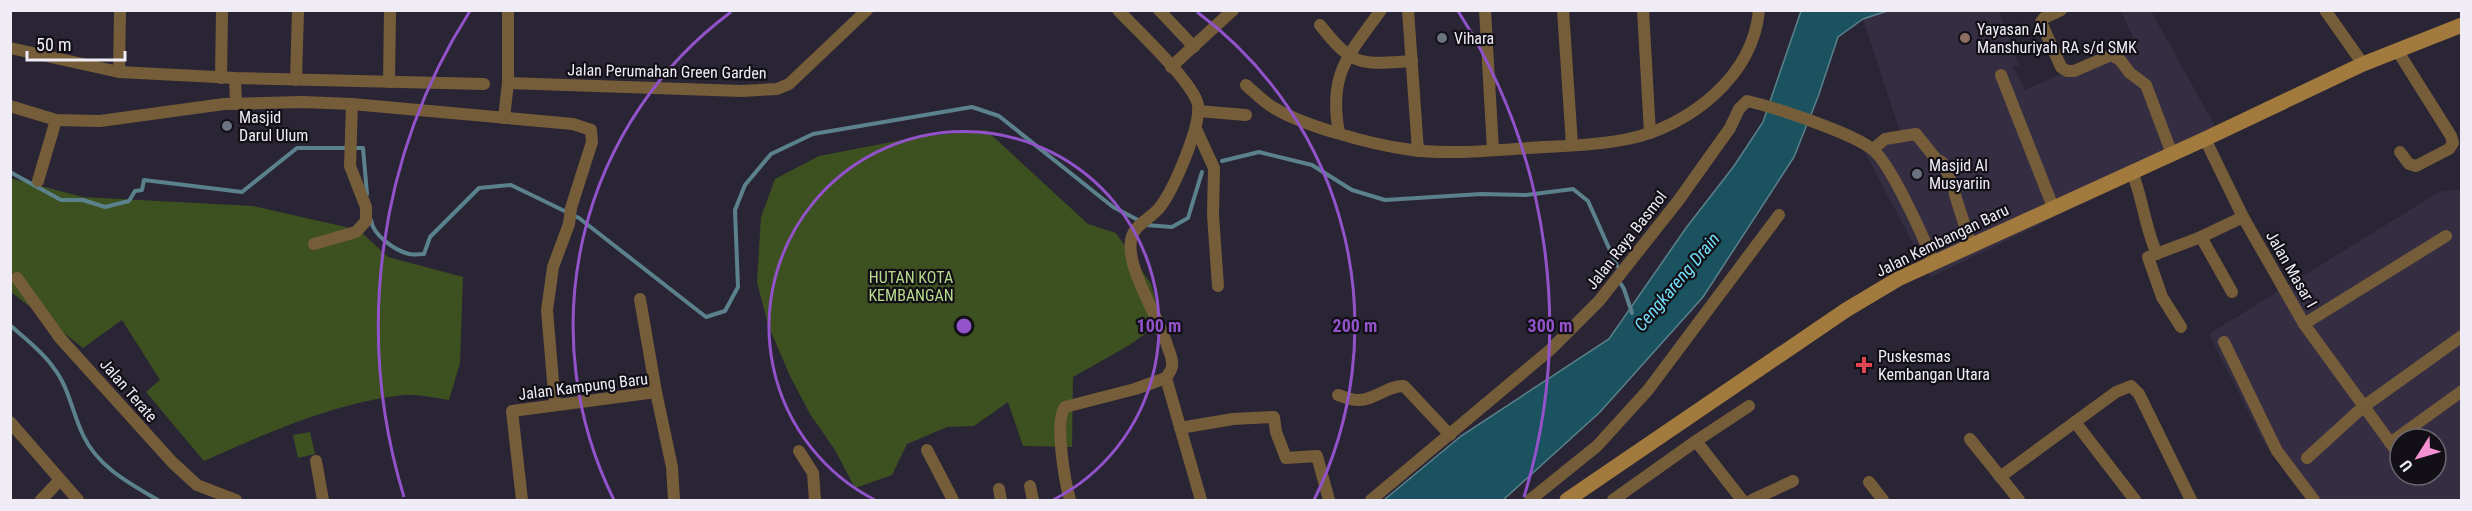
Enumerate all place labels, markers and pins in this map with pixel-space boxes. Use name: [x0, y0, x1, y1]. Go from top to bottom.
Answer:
place label: Yayasan Al Manshuriyah RA s/d SMK: [1977, 20, 2137, 57]
place label: Vihara: [1454, 29, 1494, 48]
marker: Vihara: [1435, 31, 1449, 45]
marker: Yayasan Al Manshuriyah RA s/d SMK: [1958, 31, 1972, 45]
place label: Masjid Darul Ulum: [239, 108, 308, 145]
marker: Masjid Darul Ulum: [220, 119, 234, 133]
place label: Masjid Al Musyariin: [1929, 156, 1990, 193]
marker: Masjid Al Musyariin: [1910, 167, 1924, 181]
centre of rings: [954, 316, 974, 336]
place label: Puskesmas Kembangan Utara: [1878, 347, 1990, 384]
marker: Puskesmas Kembangan Utara: [1855, 356, 1873, 374]

